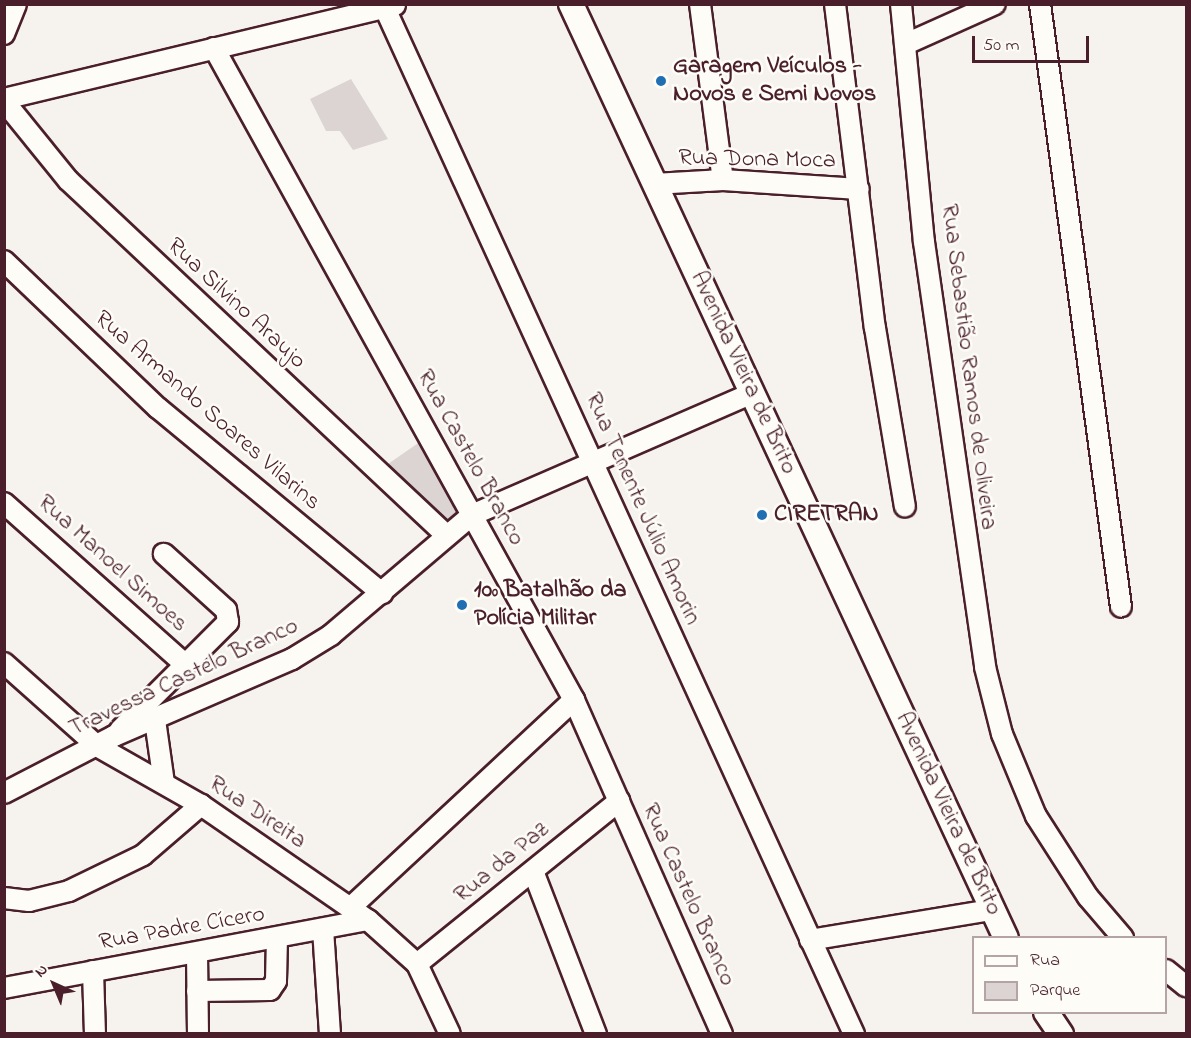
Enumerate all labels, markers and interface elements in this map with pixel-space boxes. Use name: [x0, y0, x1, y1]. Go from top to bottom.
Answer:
scale bar: [975, 24, 1092, 62]
text: 50 m: [983, 33, 1020, 59]
place label: Garagem Veículos - Novos e Semi Novos: [673, 53, 876, 109]
marker: Garagem Veículos - Novos e Semi Novos: [654, 74, 668, 88]
street label: Rua Dona Moca: [678, 144, 836, 176]
street label: Rua Sebastião Ramos de Oliveira: [934, 202, 1002, 532]
street label: Rua Silvino Araujo: [160, 232, 312, 376]
street label: Avenida Vieira de Brito: [683, 267, 803, 479]
street label: Rua Armando Soares Vilarins: [88, 305, 326, 517]
street label: Rua Castelo Branco: [410, 365, 530, 551]
street label: Rua Tenente Júlio Amorin: [578, 388, 706, 630]
street label: Rua Manoel Simoes: [31, 489, 193, 639]
place label: CIRETRAN: [774, 501, 879, 529]
marker: CIRETRAN: [755, 508, 769, 522]
place label: 10º Batalhão da Polícia Militar: [474, 577, 627, 633]
marker: 10º Batalhão da Polícia Militar: [455, 598, 469, 612]
street label: Travessa Castelo Branco: [65, 612, 303, 744]
street label: Avenida Vieira de Brito: [888, 708, 1008, 920]
street label: Rua Direita: [203, 770, 311, 856]
street label: Rua Castelo Branco: [635, 799, 741, 991]
street label: Rua da Paz: [449, 816, 555, 910]
street label: Rua Padre Cícero: [97, 900, 267, 958]
legend: [972, 936, 1167, 1014]
text: Rua: [1030, 948, 1060, 974]
north arrow: [24, 954, 84, 1014]
text: N: [29, 959, 54, 983]
text: Parque: [1030, 978, 1080, 1004]

